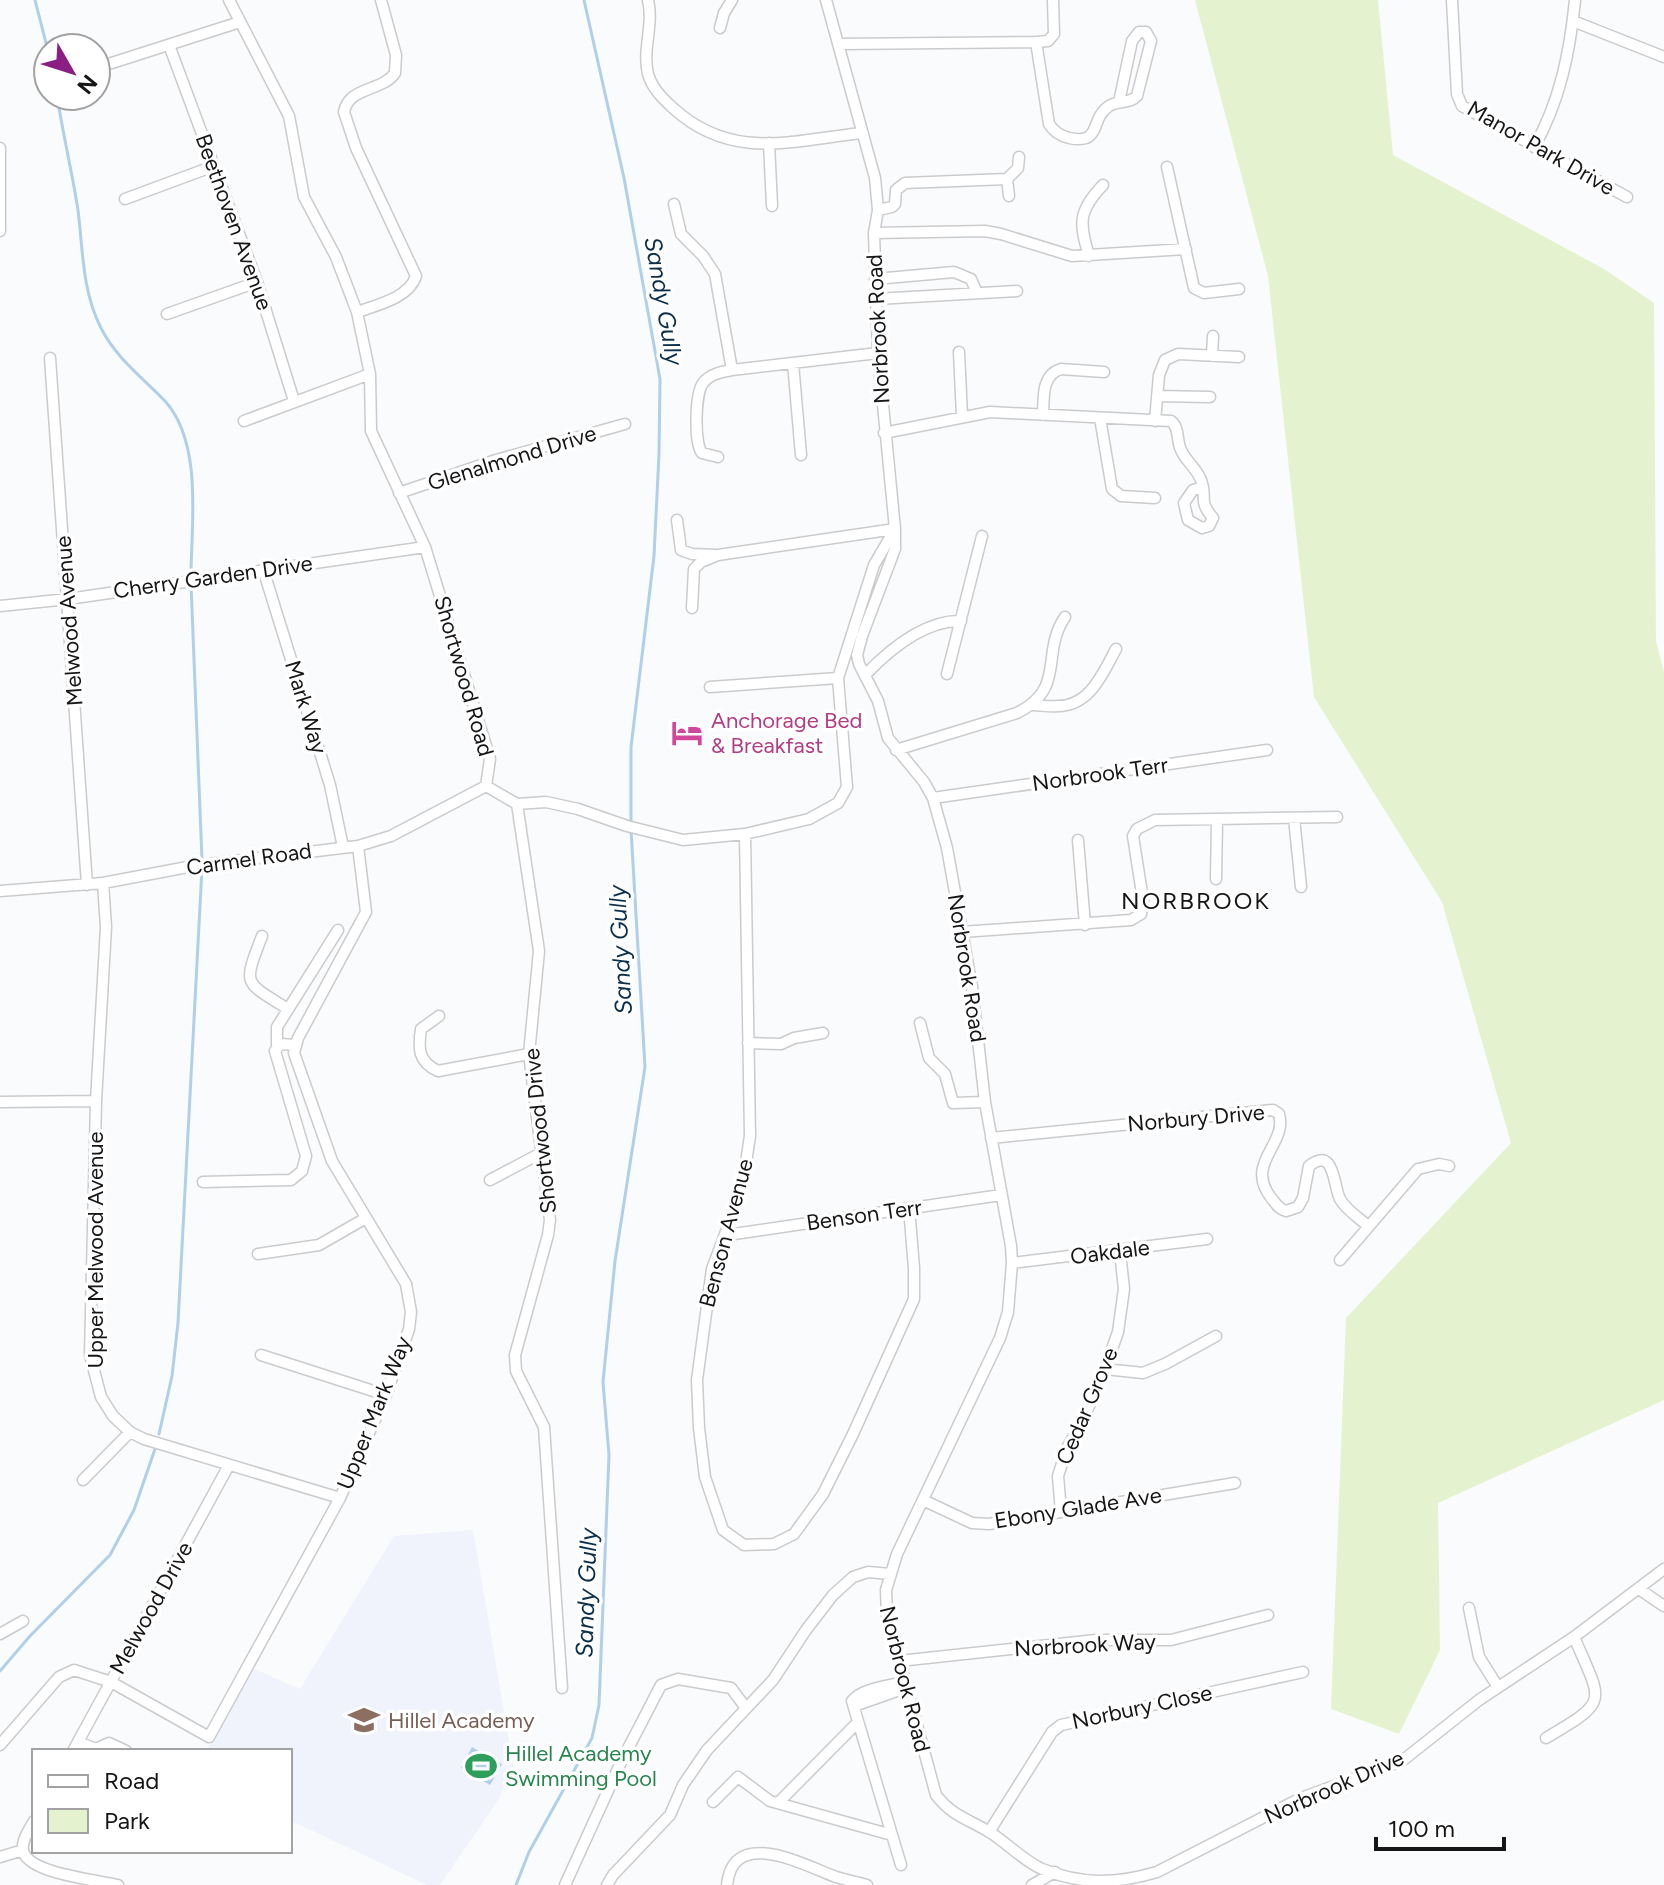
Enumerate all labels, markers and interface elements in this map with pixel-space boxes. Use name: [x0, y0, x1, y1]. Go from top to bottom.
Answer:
north arrow: [32, 32, 112, 112]
text: N: [71, 69, 103, 99]
street label: Manor Park Drive: [1462, 95, 1620, 201]
street label: Beethoven Avenue: [190, 130, 278, 314]
water label: Sandy Gully: [638, 235, 690, 369]
street label: Norbrook Road: [861, 253, 895, 405]
street label: Glenalmond Drive: [424, 420, 600, 496]
street label: Melwood Avenue: [50, 535, 88, 707]
street label: Cherry Garden Drive: [112, 550, 314, 604]
street label: Shortwood Road: [428, 593, 500, 759]
street label: Mark Way: [279, 657, 333, 757]
place label: Anchorage Bed & Breakfast: [711, 707, 862, 759]
hotel icon: Anchorage Bed & Breakfast: [670, 716, 704, 750]
street label: Norbrook Terr: [1030, 751, 1170, 797]
street label: Carmel Road: [185, 837, 313, 881]
water label: Sandy Gully: [602, 883, 638, 1016]
district label: NORBROOK: [1121, 886, 1271, 915]
street label: Norbrook Road: [942, 892, 992, 1044]
street label: Shortwood Drive: [518, 1047, 562, 1215]
street label: Norbury Drive: [1126, 1099, 1266, 1137]
street label: Upper Melwood Avenue: [82, 1131, 109, 1369]
street label: Benson Avenue: [693, 1156, 759, 1310]
street label: Benson Terr: [805, 1193, 924, 1236]
street label: Oakdale: [1069, 1234, 1151, 1270]
street label: Upper Mark Way: [331, 1332, 417, 1493]
street label: Cedar Grove: [1050, 1343, 1124, 1469]
street label: Ebony Glade Ave: [993, 1481, 1163, 1535]
water label: Sandy Gully: [569, 1526, 603, 1658]
street label: Melwood Drive: [104, 1537, 198, 1679]
street label: Norbrook Road: [874, 1603, 936, 1755]
street label: Norbrook Way: [1013, 1628, 1157, 1662]
street label: Norbury Close: [1069, 1679, 1215, 1735]
school or university icon: Hillel Academy: [347, 1703, 381, 1737]
place label: Hillel Academy: [388, 1707, 535, 1734]
place label: Hillel Academy Swimming Pool: [505, 1740, 657, 1792]
street label: Norbrook Drive: [1260, 1744, 1408, 1830]
legend: [32, 1749, 292, 1853]
sports icon: Hillel Academy Swimming Pool: [464, 1749, 498, 1783]
text: Road: [104, 1766, 159, 1795]
scale bar: [1376, 1801, 1504, 1851]
text: Park: [104, 1806, 150, 1835]
text: 100 m: [1388, 1814, 1455, 1843]

